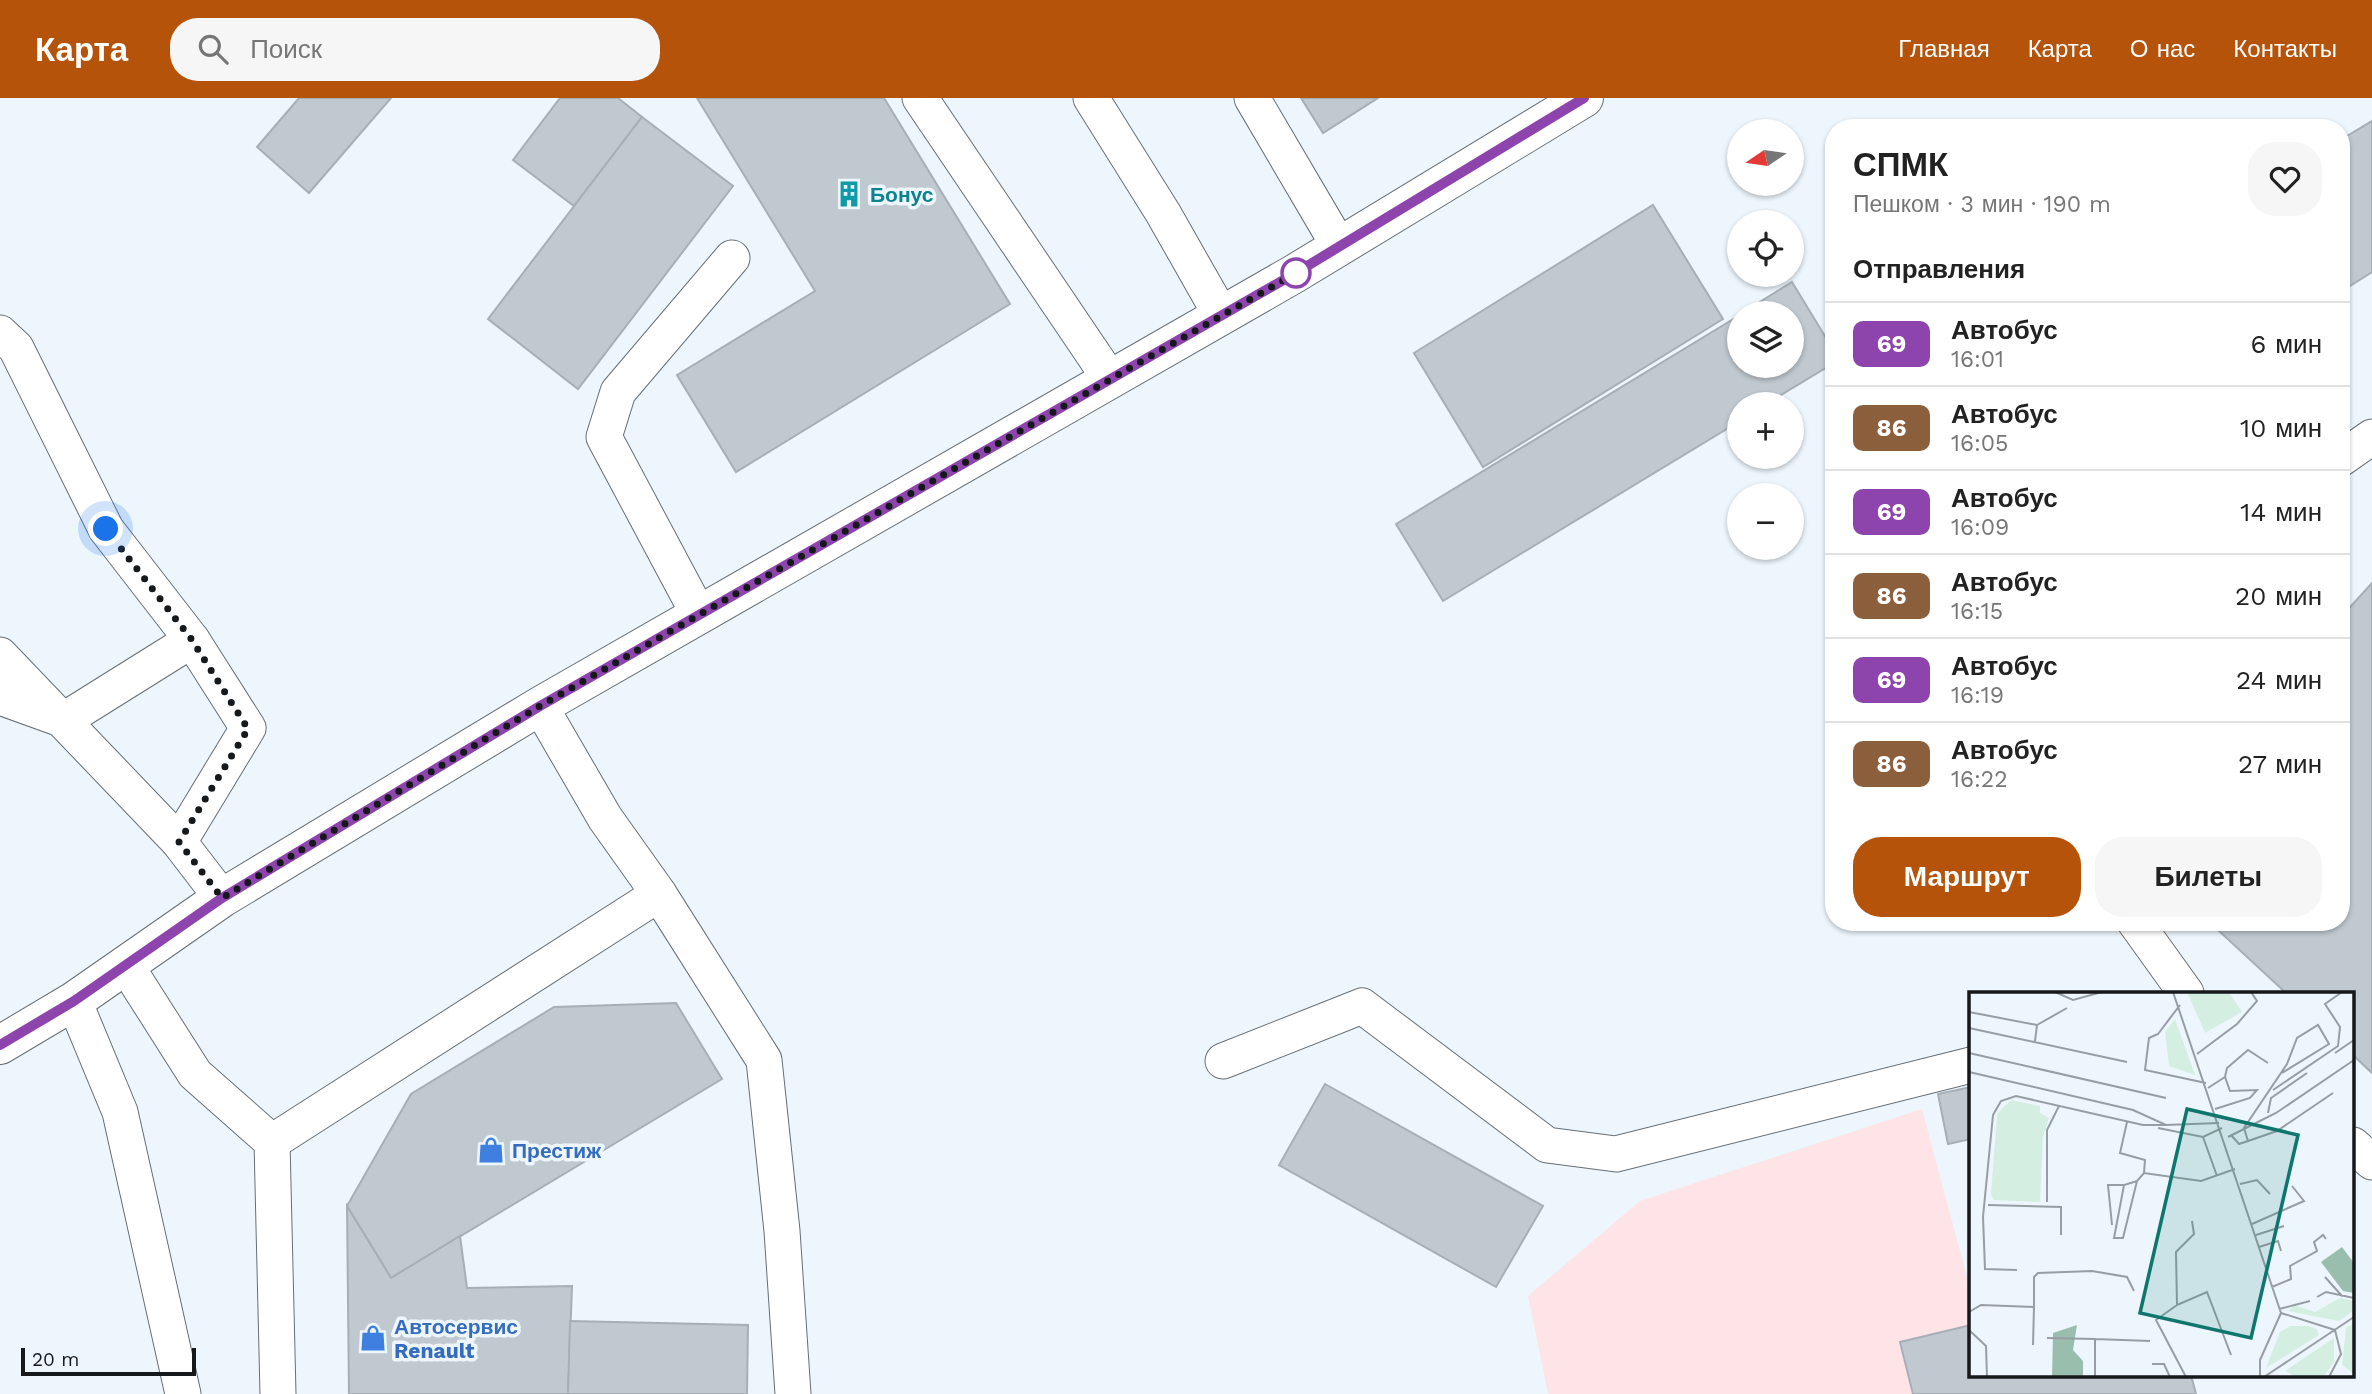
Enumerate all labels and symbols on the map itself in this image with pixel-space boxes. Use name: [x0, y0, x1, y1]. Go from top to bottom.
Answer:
north arrow: [1727, 119, 1804, 196]
building icon: Бонус: [834, 179, 864, 209]
place label: Бонус: [870, 182, 934, 207]
unlabelled marker: [1281, 258, 1311, 288]
your location: [88, 511, 123, 546]
inset map: [1969, 992, 2354, 1376]
shop icon: Престиж: [476, 1135, 506, 1165]
place label: Престиж: [512, 1138, 602, 1163]
place label: Автосервис Renault: [394, 1314, 518, 1363]
shop icon: Автосервис Renault: [358, 1323, 388, 1353]
scale bar: [21, 1345, 196, 1377]

